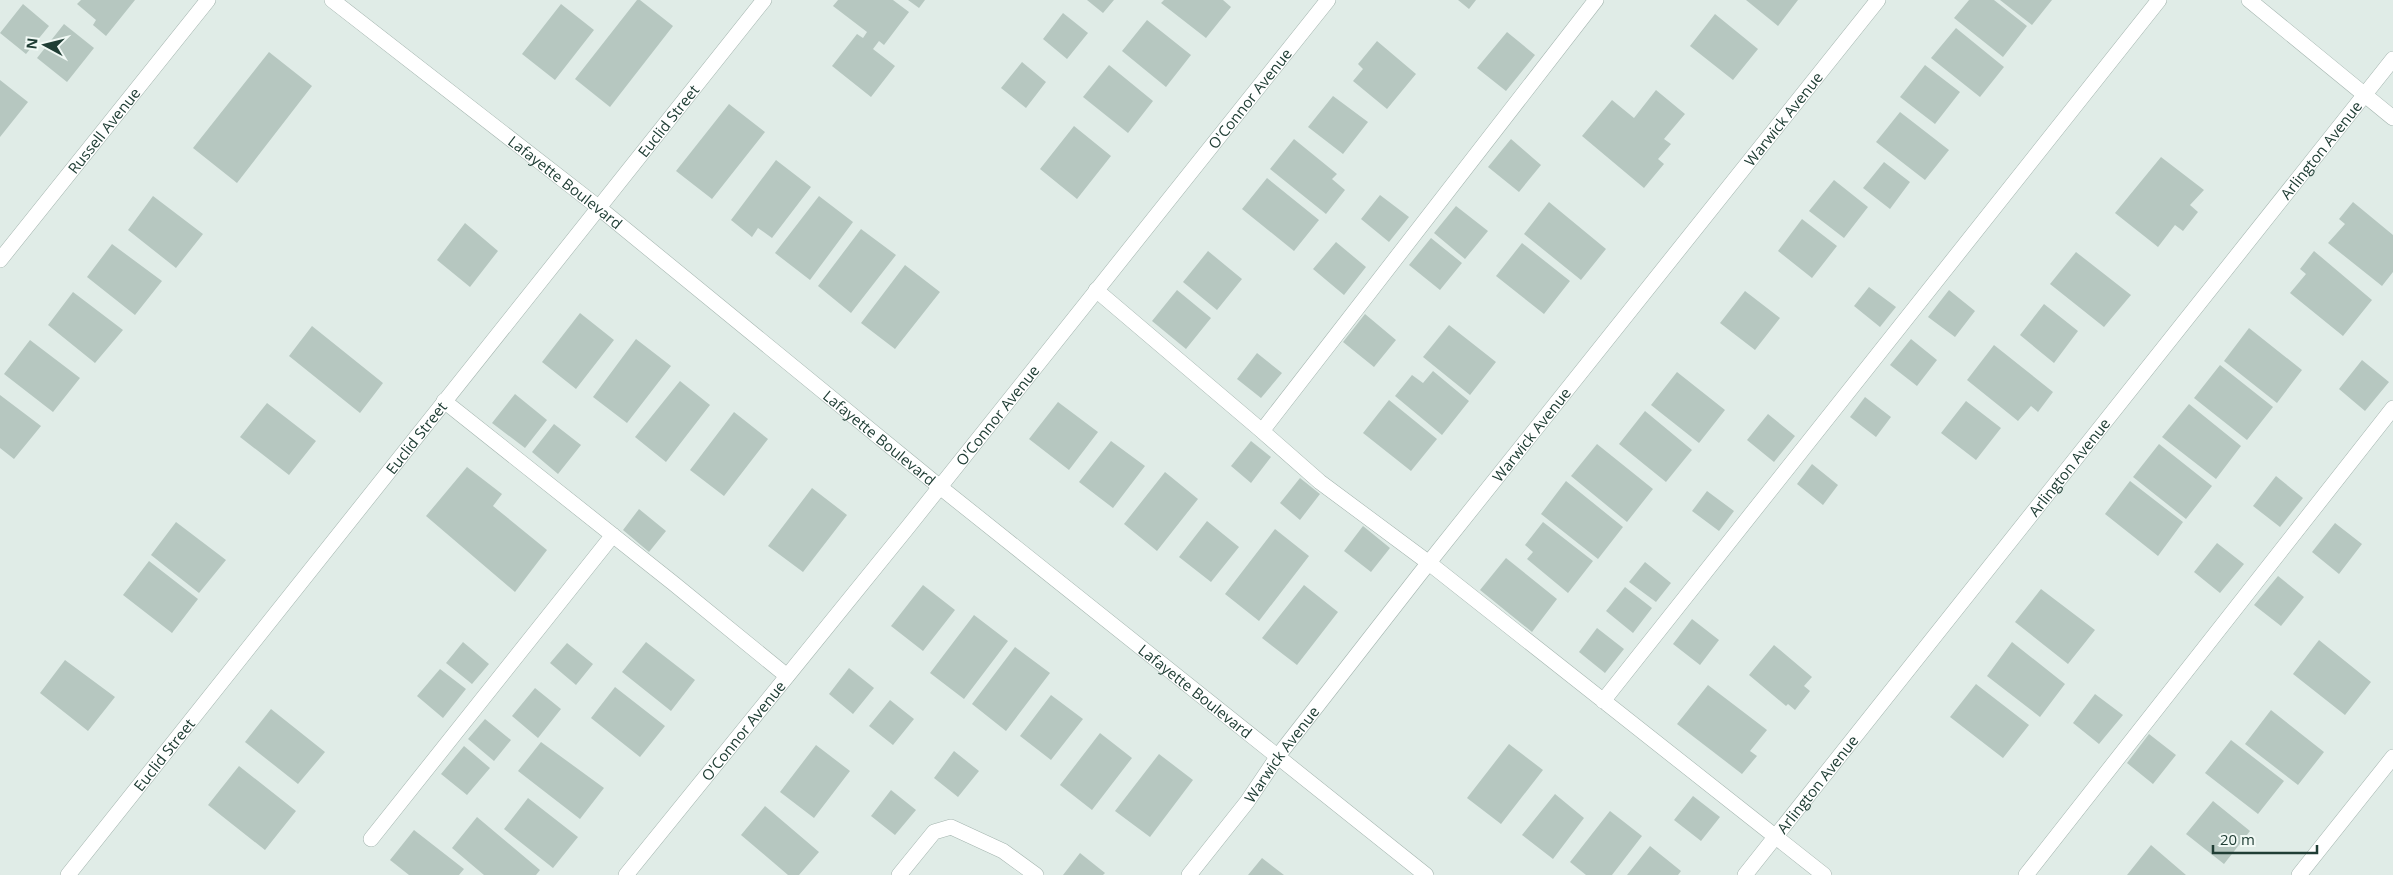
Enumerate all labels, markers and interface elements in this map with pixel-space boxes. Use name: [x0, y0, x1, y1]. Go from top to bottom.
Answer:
north arrow: [20, 20, 70, 70]
text: N: [21, 37, 42, 50]
street label: O'Connor Avenue: [1203, 44, 1296, 153]
street label: Warwick Avenue: [1740, 68, 1827, 170]
street label: Euclid Street: [633, 80, 703, 161]
street label: Russell Avenue: [63, 83, 144, 178]
street label: Arlington Avenue: [2276, 96, 2366, 203]
street label: Lafayette Boulevard: [504, 131, 627, 233]
street label: O'Connor Avenue: [951, 361, 1043, 470]
street label: Warwick Avenue: [1488, 383, 1575, 486]
street label: Lafayette Boulevard: [819, 385, 940, 490]
street label: Euclid Street: [381, 397, 451, 478]
street label: Arlington Avenue: [2024, 414, 2114, 520]
street label: Lafayette Boulevard: [1135, 640, 1256, 742]
street label: O'Connor Avenue: [697, 676, 790, 785]
street label: Warwick Avenue: [1239, 702, 1323, 807]
street label: Euclid Street: [129, 714, 199, 795]
street label: Arlington Avenue: [1772, 731, 1862, 838]
scale bar: [2213, 822, 2317, 854]
text: 20 m: [2220, 829, 2255, 849]

